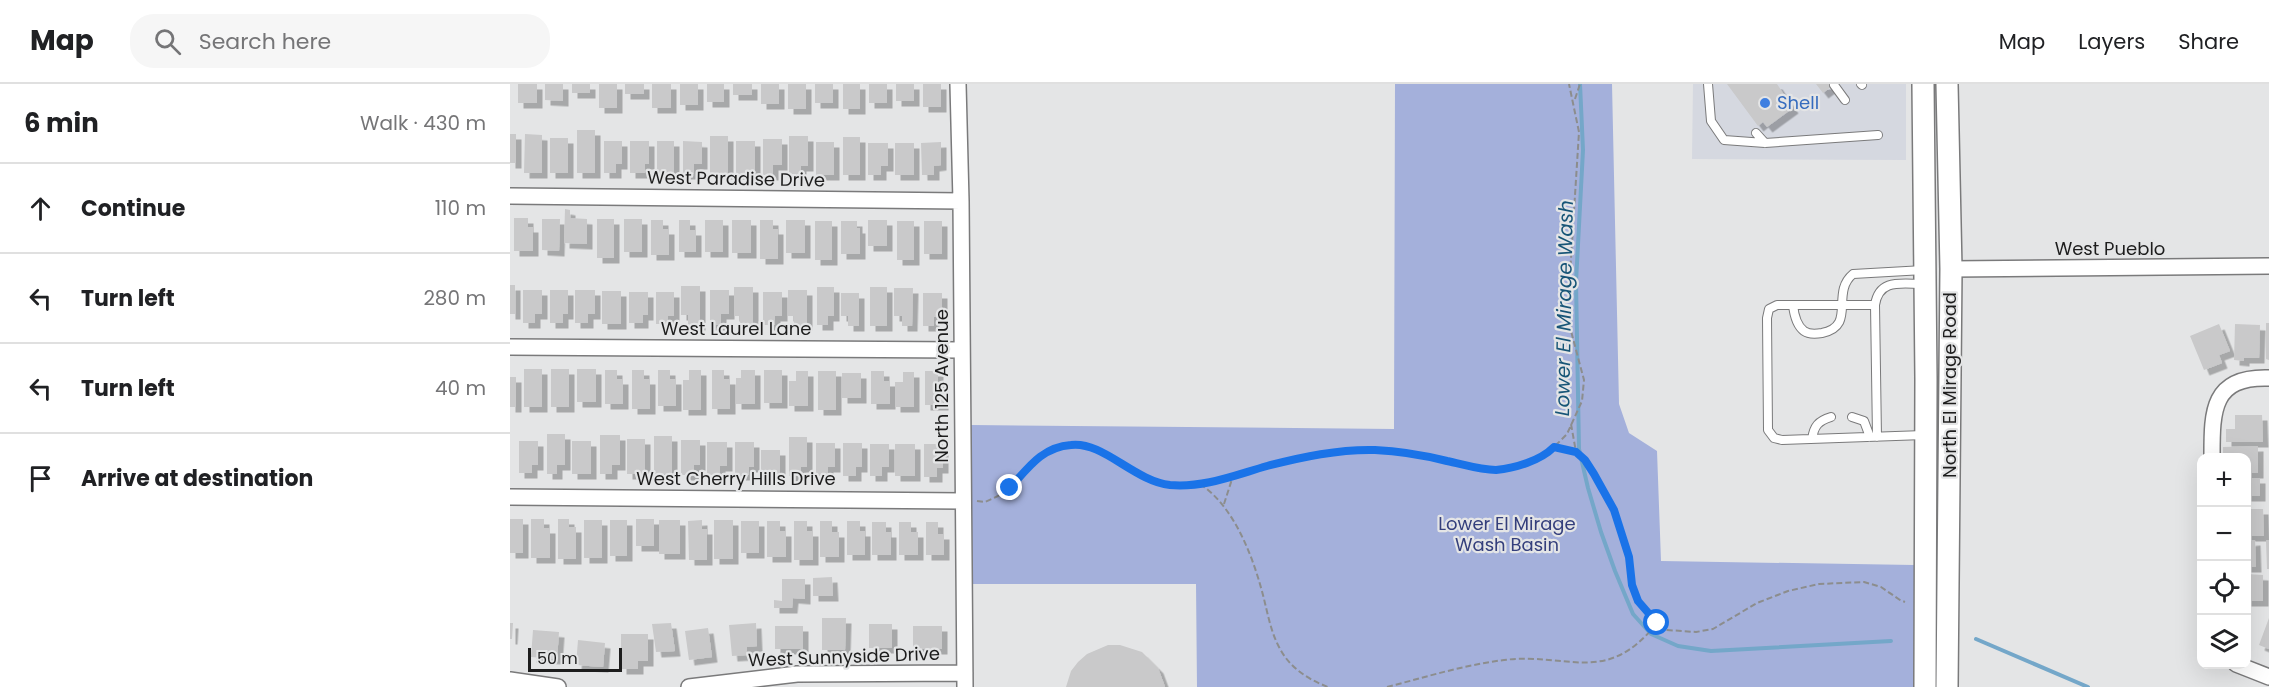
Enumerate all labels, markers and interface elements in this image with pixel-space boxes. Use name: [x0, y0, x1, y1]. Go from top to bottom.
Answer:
search box: [130, 14, 550, 68]
text: Map: [30, 21, 94, 60]
icon: search: [151, 25, 184, 58]
text: Search here: [199, 26, 331, 57]
text: Map: [1999, 27, 2045, 56]
text: Layers: [2078, 27, 2145, 56]
text: Share: [2178, 27, 2239, 56]
place label: Shell: [1777, 90, 1819, 115]
marker: Shell: [1758, 96, 1772, 110]
text: 6 min: [24, 105, 99, 141]
text: Walk · 430 m: [360, 109, 486, 137]
street label: West Paradise Drive: [647, 164, 825, 193]
icon: ahead: [24, 192, 57, 225]
text: Continue: [81, 193, 185, 224]
text: 110 m: [435, 194, 486, 222]
water label: Lower El Mirage Wash: [1548, 200, 1580, 416]
street label: West Pueblo: [2055, 236, 2165, 261]
icon: left: [24, 282, 57, 315]
text: Turn left: [81, 283, 175, 314]
text: 280 m: [423, 284, 486, 312]
street label: North El Mirage Road: [1937, 292, 1962, 478]
street label: North 125 Avenue: [929, 309, 954, 463]
street label: West Laurel Lane: [661, 316, 811, 341]
icon: left: [24, 372, 57, 405]
text: Turn left: [81, 373, 175, 404]
text: 40 m: [435, 374, 486, 402]
map controls: [2197, 453, 2251, 669]
button: +: [2197, 453, 2251, 507]
icon: arrive: [24, 462, 57, 495]
text: Arrive at destination: [81, 463, 313, 494]
street label: West Cherry Hills Drive: [636, 466, 836, 491]
route end: [996, 474, 1022, 500]
button: −: [2197, 507, 2251, 561]
park label: Lower El Mirage Wash Basin: [1438, 511, 1576, 557]
button: locate: [2197, 561, 2251, 615]
route start: [1643, 609, 1669, 635]
button: layers: [2197, 615, 2251, 669]
street label: West Sunnyside Drive: [748, 641, 940, 672]
scale bar: [528, 645, 622, 672]
text: 50 m: [537, 647, 578, 670]

